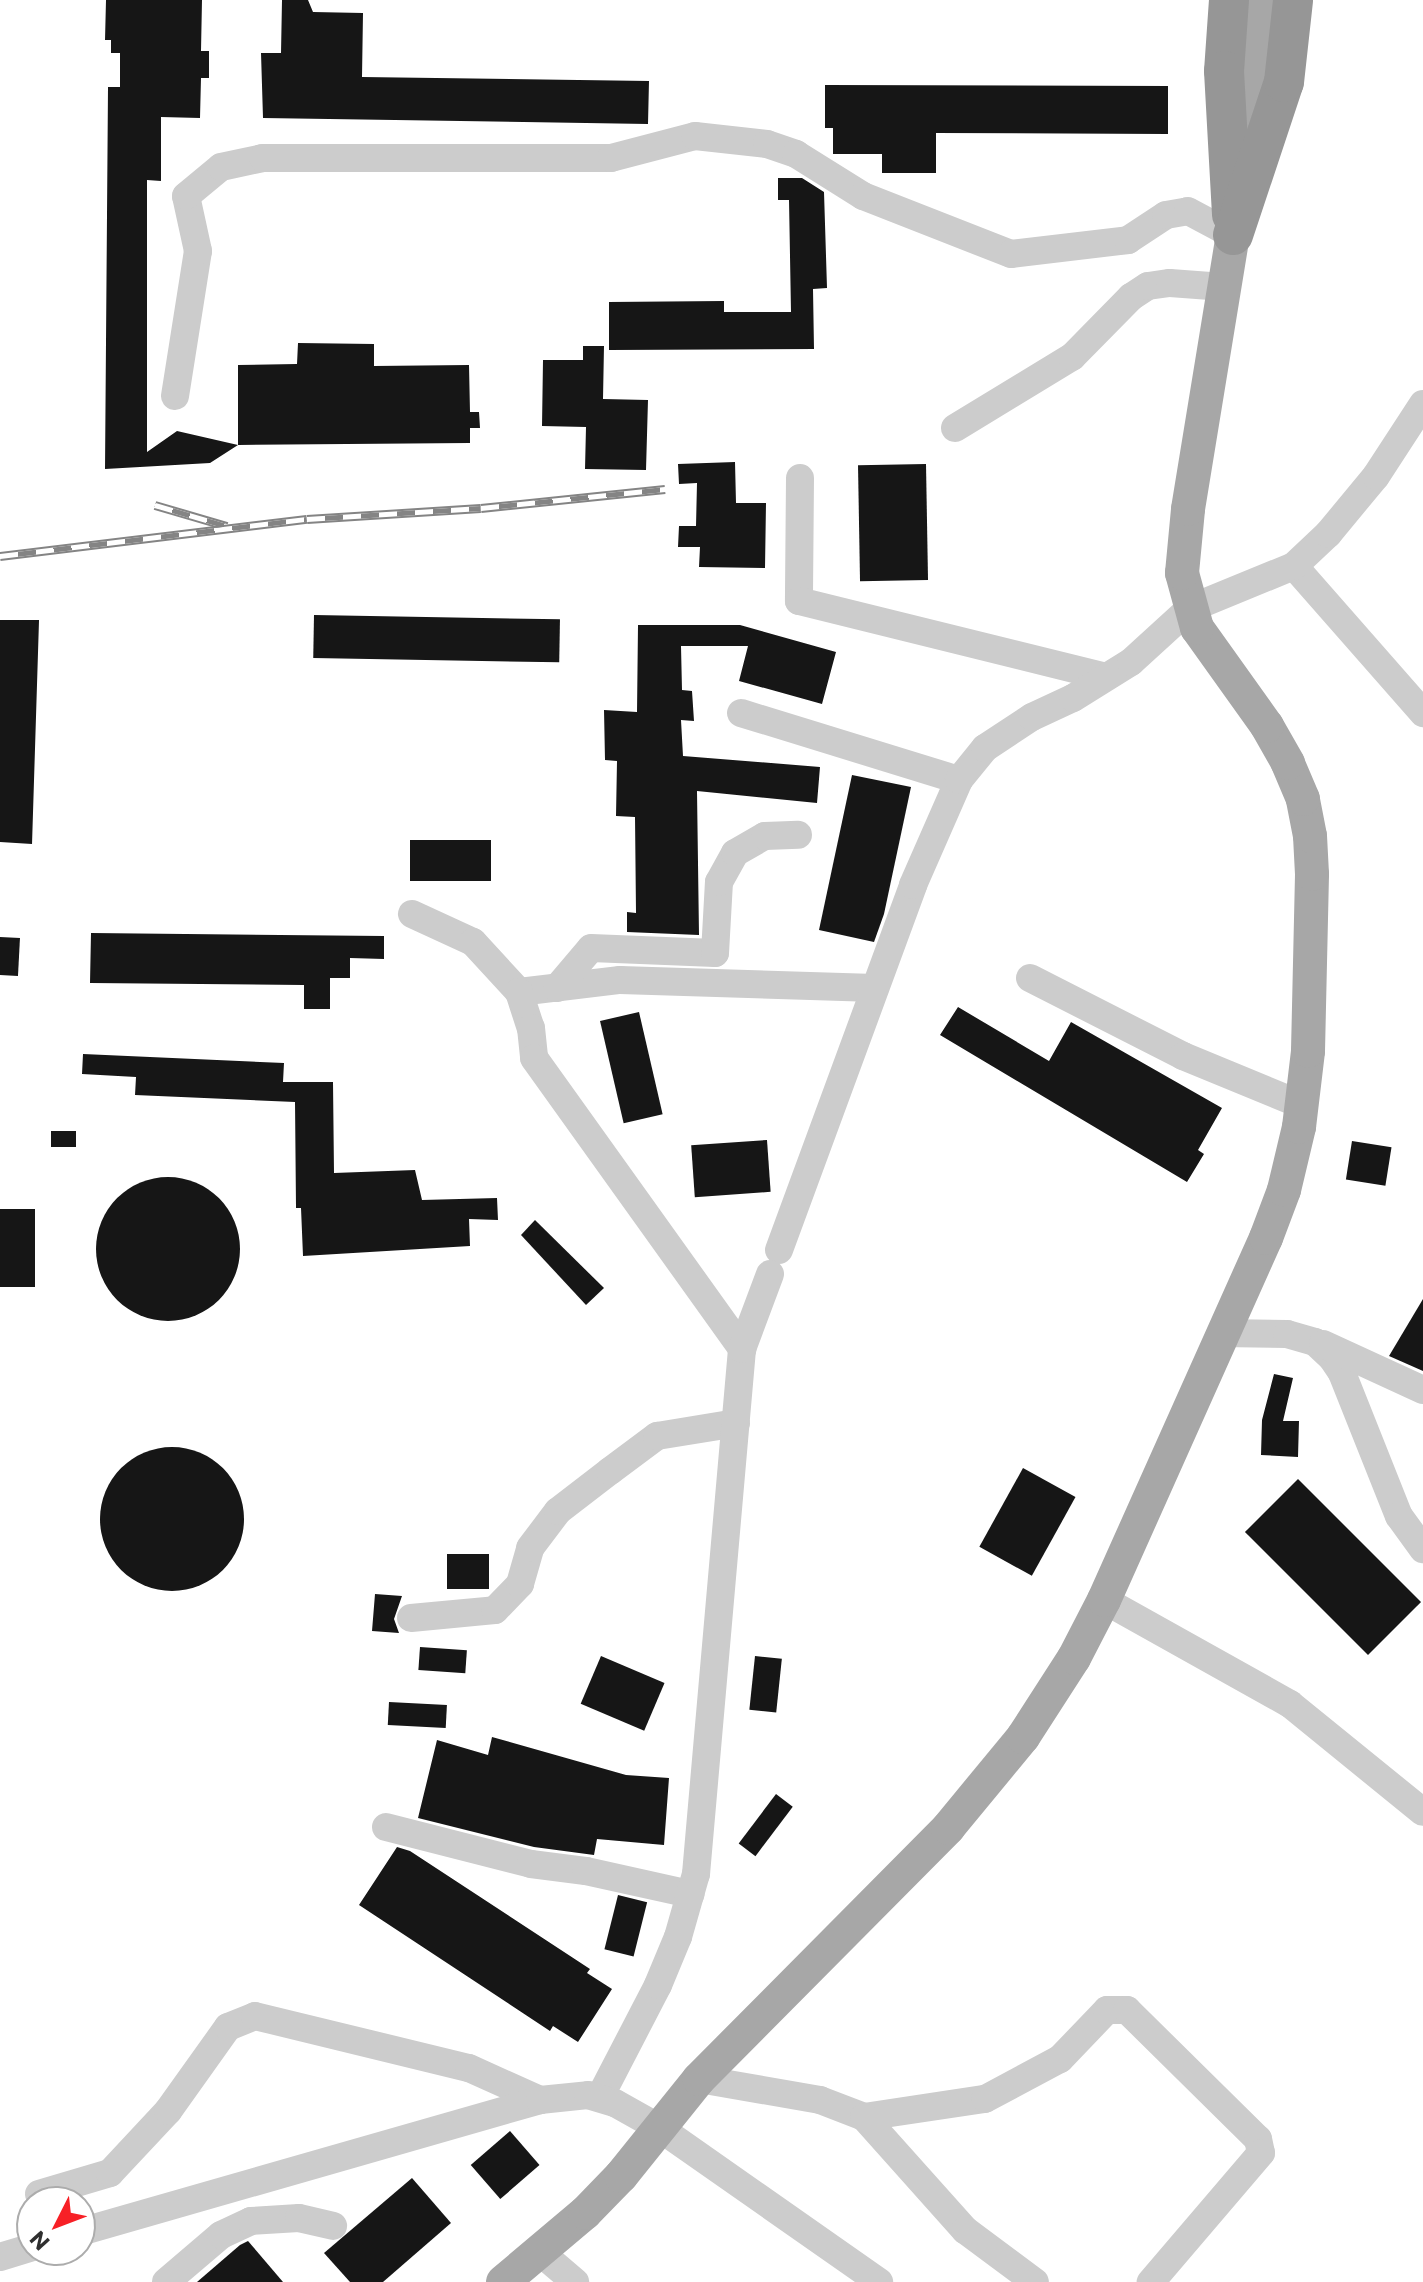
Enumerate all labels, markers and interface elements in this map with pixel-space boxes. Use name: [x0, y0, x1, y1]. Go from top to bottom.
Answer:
north arrow: [16, 2186, 96, 2266]
text: N: [24, 2226, 55, 2256]

